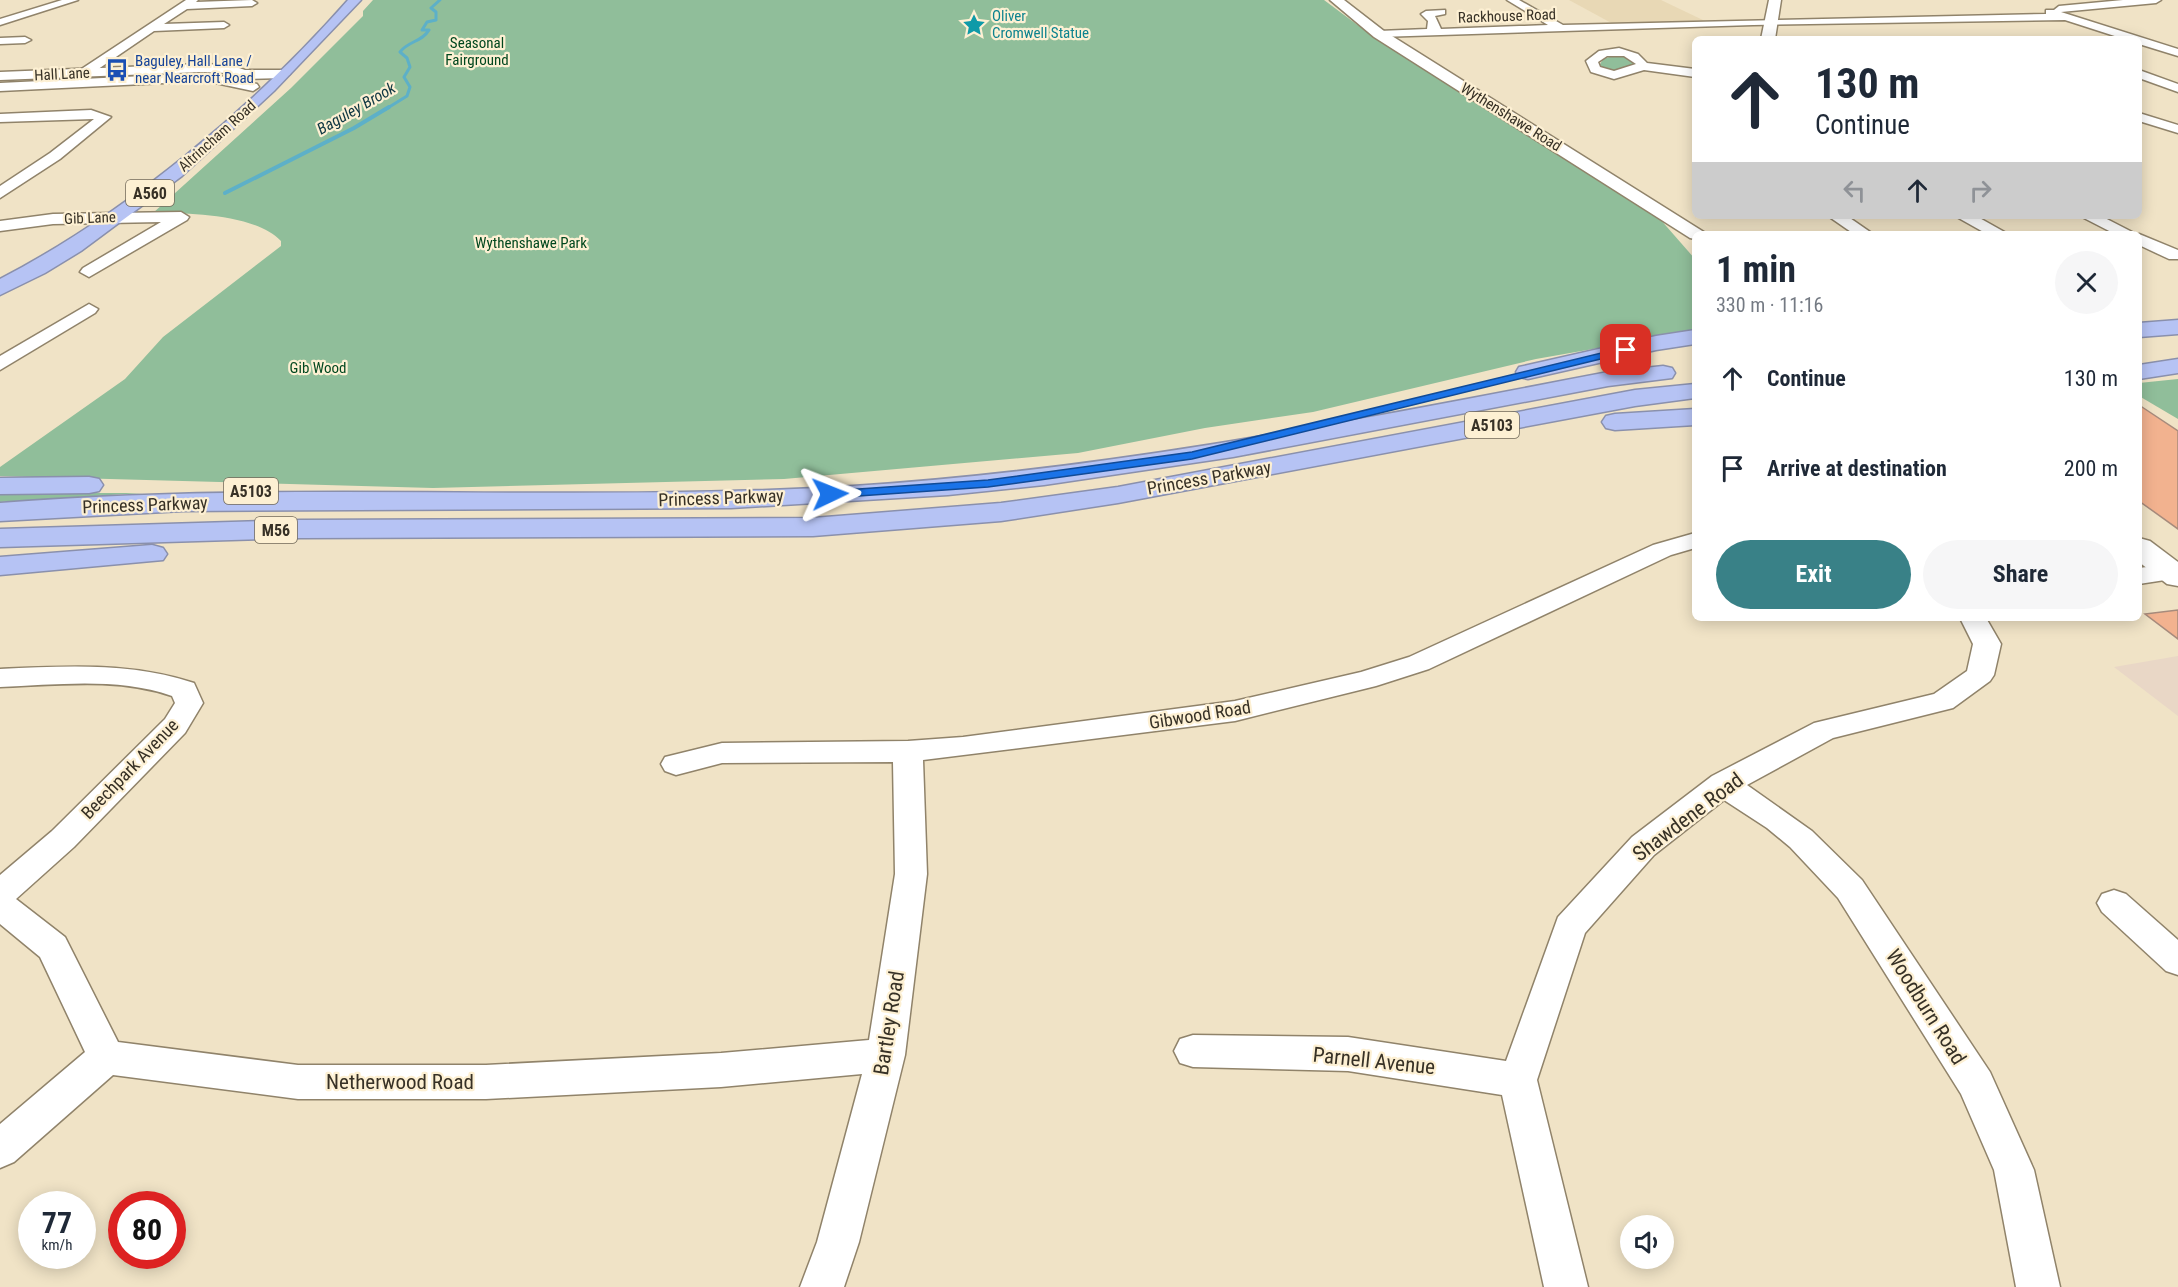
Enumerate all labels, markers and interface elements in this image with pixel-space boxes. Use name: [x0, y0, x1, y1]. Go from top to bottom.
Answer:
street label: Rackhouse Road: [1458, 5, 1556, 27]
place label: Oliver Cromwell Statue: [992, 7, 1089, 42]
place icon: Oliver Cromwell Statue: [961, 12, 987, 38]
park label: Seasonal Fairground: [445, 34, 509, 69]
place label: Baguley, Hall Lane / near Nearcroft Road: [135, 52, 254, 87]
bus stop icon: Baguley, Hall Lane / near Nearcroft Road: [104, 57, 130, 83]
text: 130 m: [1815, 59, 1920, 108]
icon: ahead: [1716, 60, 1794, 138]
street label: Hall Lane: [34, 64, 90, 84]
water label: Baguley Brook: [314, 78, 400, 139]
street label: Wythenshawe Road: [1457, 79, 1565, 155]
street label: Altrincham Road: [175, 97, 259, 175]
text: Continue: [1815, 109, 1910, 141]
icon: left: [1838, 174, 1871, 207]
icon: ahead: [1901, 174, 1934, 207]
icon: right: [1964, 174, 1997, 207]
road number: A560: [126, 180, 174, 206]
street label: Gib Lane: [64, 208, 116, 228]
park label: Wythenshawe Park: [475, 234, 587, 252]
text: 1 min: [1716, 249, 1796, 291]
button: close: [2055, 251, 2118, 314]
text: 330 m · 11:16: [1716, 293, 1823, 317]
pin: [1600, 324, 1651, 375]
icon: arrive: [1609, 333, 1642, 366]
park label: Gib Wood: [290, 359, 346, 377]
icon: ahead: [1716, 362, 1749, 395]
text: Continue: [1767, 366, 1846, 391]
text: 130 m: [2064, 366, 2118, 391]
road number: A5103: [1465, 412, 1519, 438]
icon: arrive: [1716, 452, 1749, 485]
street label: Princess Parkway: [1145, 456, 1273, 499]
text: Arrive at destination: [1767, 456, 1947, 481]
text: 200 m: [2064, 456, 2118, 481]
position arrow: [798, 462, 862, 526]
road number: A5103: [224, 478, 278, 504]
street label: Princess Parkway: [658, 485, 785, 510]
street label: Princess Parkway: [82, 492, 209, 517]
road number: M56: [255, 517, 297, 543]
button: Exit: [1716, 540, 1911, 609]
button: Share: [1923, 540, 2118, 609]
street label: Gibwood Road: [1148, 696, 1252, 733]
street label: Beechpark Avenue: [77, 714, 183, 823]
street label: Shawdene Road: [1628, 768, 1748, 866]
street label: Woodburn Road: [1881, 945, 1971, 1069]
street label: Bartley Road: [869, 969, 909, 1077]
street label: Parnell Avenue: [1312, 1043, 1437, 1079]
street label: Netherwood Road: [326, 1070, 474, 1094]
speed limit sign: 80: [108, 1191, 186, 1269]
text: 77: [42, 1205, 72, 1240]
map controls: [1620, 1215, 1674, 1269]
button: sound: [1620, 1215, 1674, 1269]
text: km/h: [42, 1236, 72, 1254]

